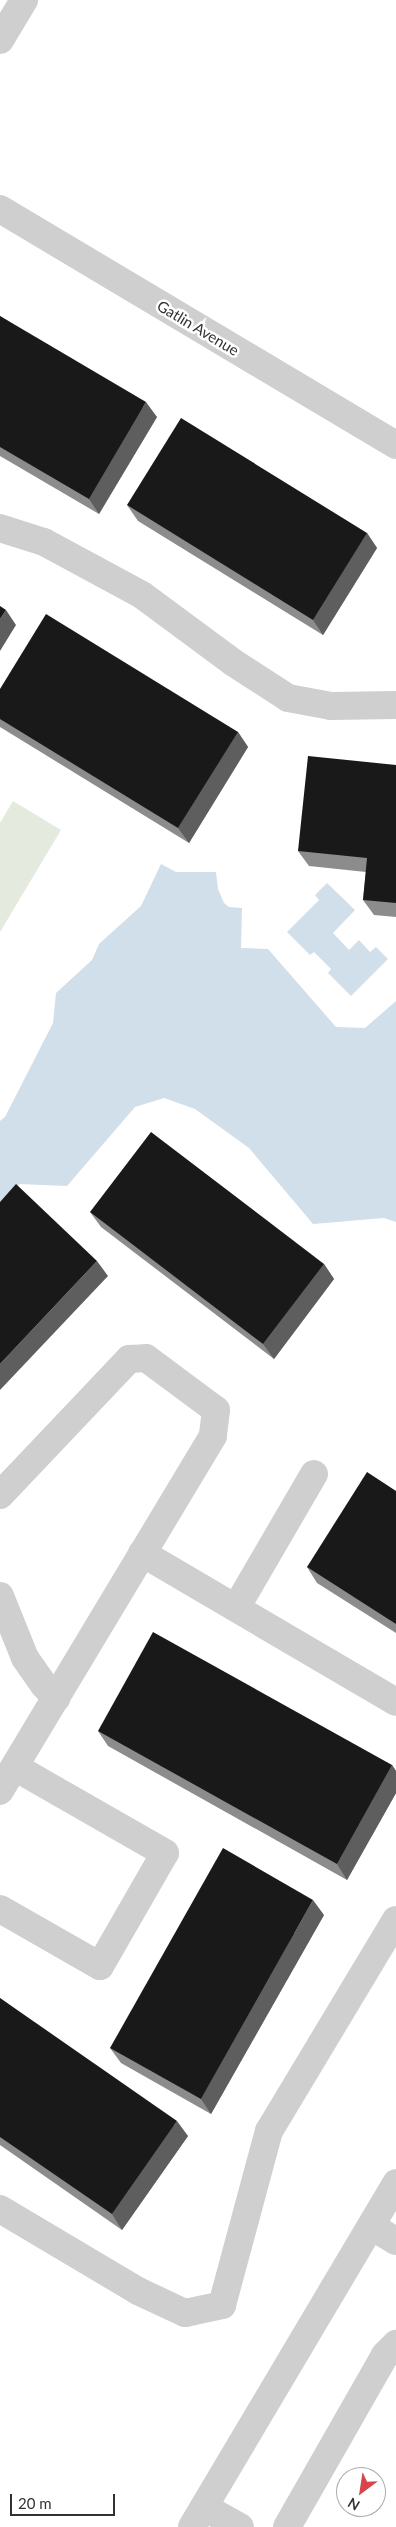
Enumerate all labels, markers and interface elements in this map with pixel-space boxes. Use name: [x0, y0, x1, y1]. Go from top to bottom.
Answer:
street label: Gatlin Avenue: [154, 296, 242, 360]
north arrow: [336, 2467, 386, 2517]
scale bar: [12, 2484, 118, 2516]
text: 20 m: [18, 2494, 52, 2512]
text: N: [345, 2494, 363, 2514]

